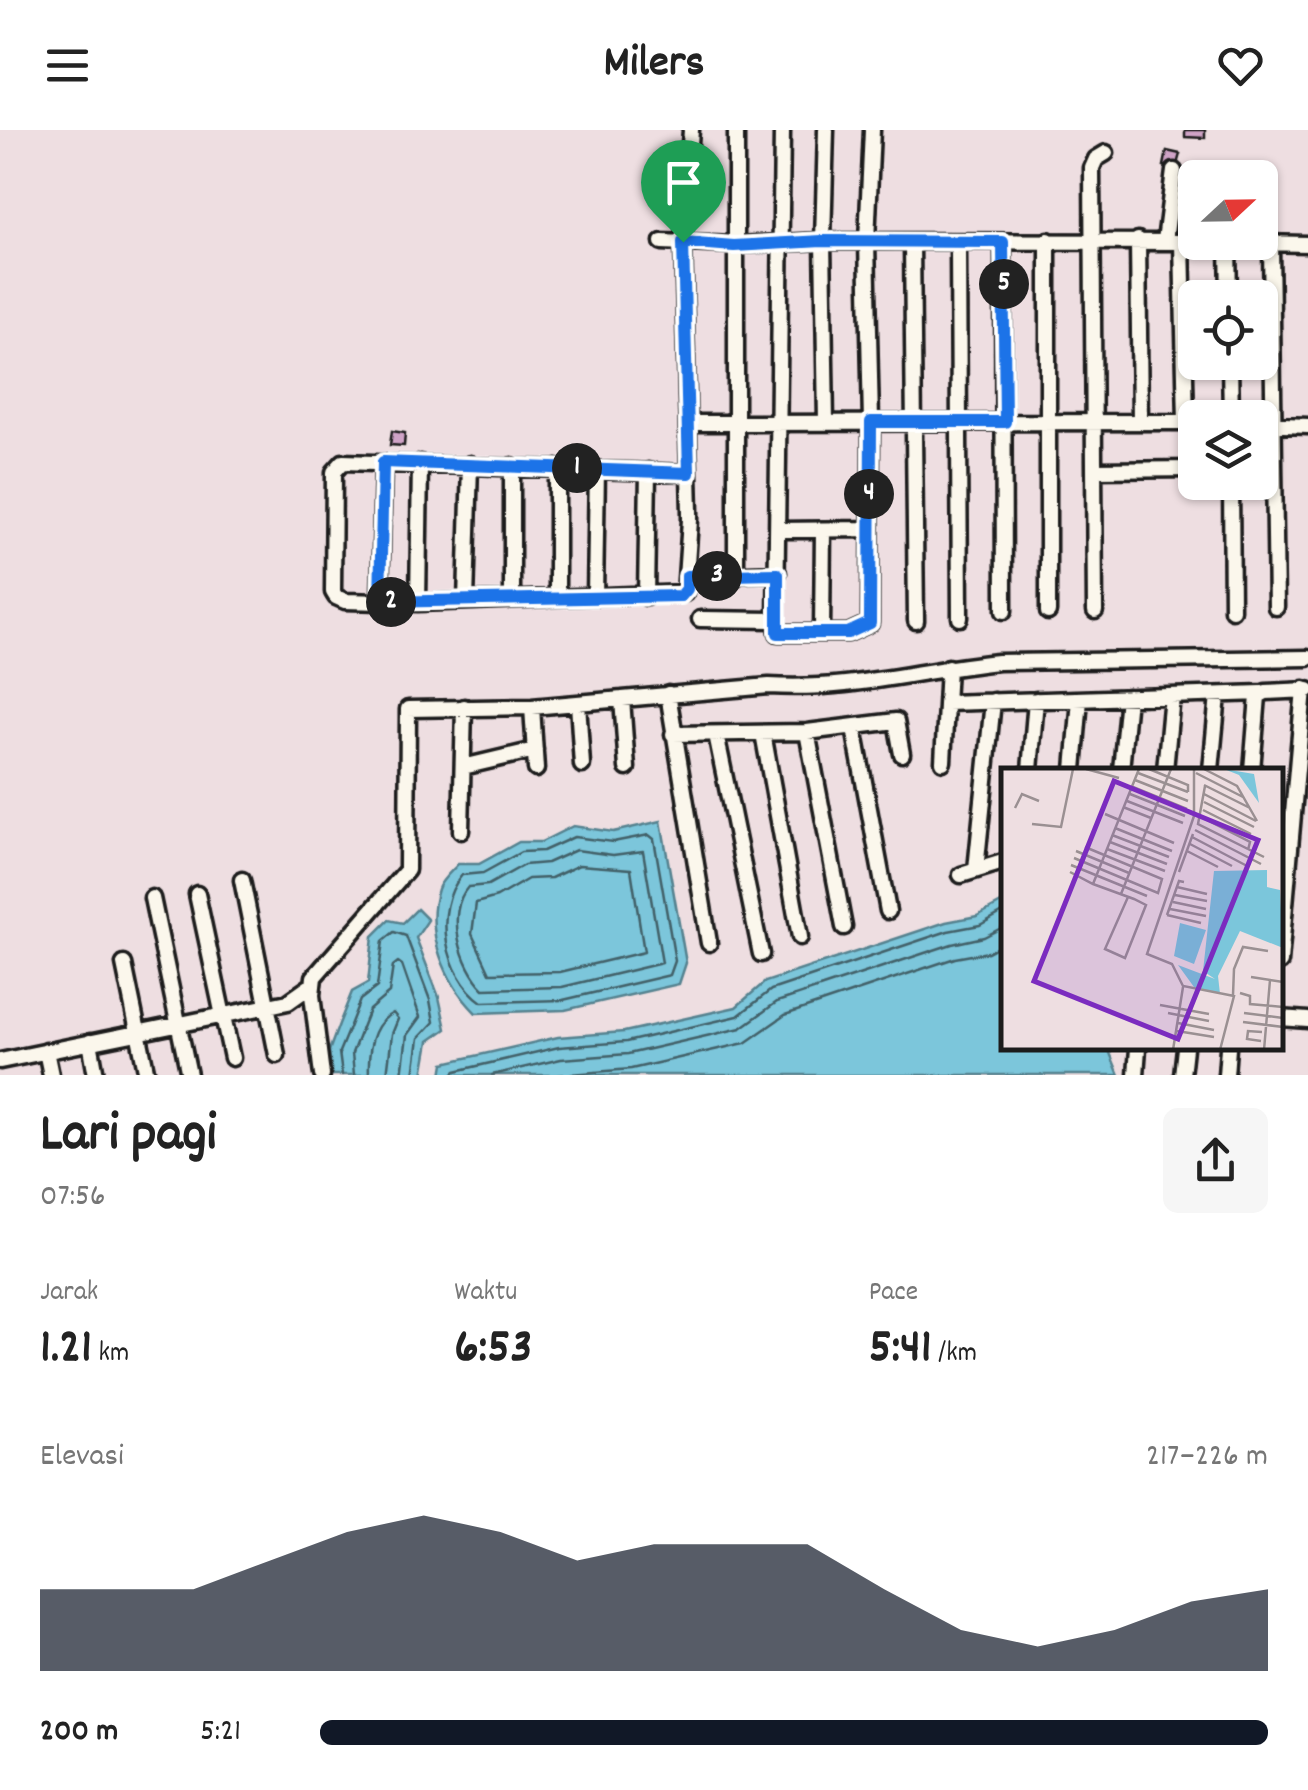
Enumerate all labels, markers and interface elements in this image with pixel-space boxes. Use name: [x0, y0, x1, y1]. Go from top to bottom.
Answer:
text: Milers: [604, 33, 704, 97]
icon: menu: [40, 38, 95, 93]
icon: heart: [1213, 38, 1268, 93]
pin: [641, 140, 726, 243]
icon: arrive: [656, 155, 711, 210]
north arrow: [1178, 160, 1278, 260]
map controls: [1178, 160, 1278, 500]
pin: 5: [979, 259, 1029, 309]
text: 5: [998, 264, 1010, 304]
button: locate: [1178, 280, 1278, 380]
button: layers: [1178, 400, 1278, 500]
pin: 1: [552, 443, 602, 493]
text: 1: [574, 448, 580, 488]
pin: 4: [844, 469, 894, 519]
text: 4: [863, 474, 875, 514]
pin: 3: [692, 551, 742, 601]
text: 3: [711, 556, 723, 596]
pin: 2: [366, 577, 416, 627]
text: 2: [385, 582, 397, 622]
inset map: [1001, 768, 1283, 1050]
text: Lari pagi: [40, 1098, 217, 1177]
button: share: [1163, 1108, 1268, 1213]
text: 07:56: [40, 1175, 106, 1221]
text: Jarak: [40, 1274, 98, 1314]
text: Waktu: [454, 1274, 517, 1314]
text: Pace: [869, 1274, 918, 1314]
text: 1.21: [40, 1314, 92, 1386]
text: 6:53: [454, 1314, 532, 1386]
text: 5:41: [869, 1314, 932, 1386]
text: km: [92, 1335, 129, 1375]
text: /km: [932, 1335, 977, 1375]
text: Elevasi: [40, 1435, 124, 1481]
text: 217–226 m: [1146, 1435, 1268, 1481]
text: 200 m: [40, 1710, 118, 1756]
text: 5:21: [200, 1710, 241, 1756]

